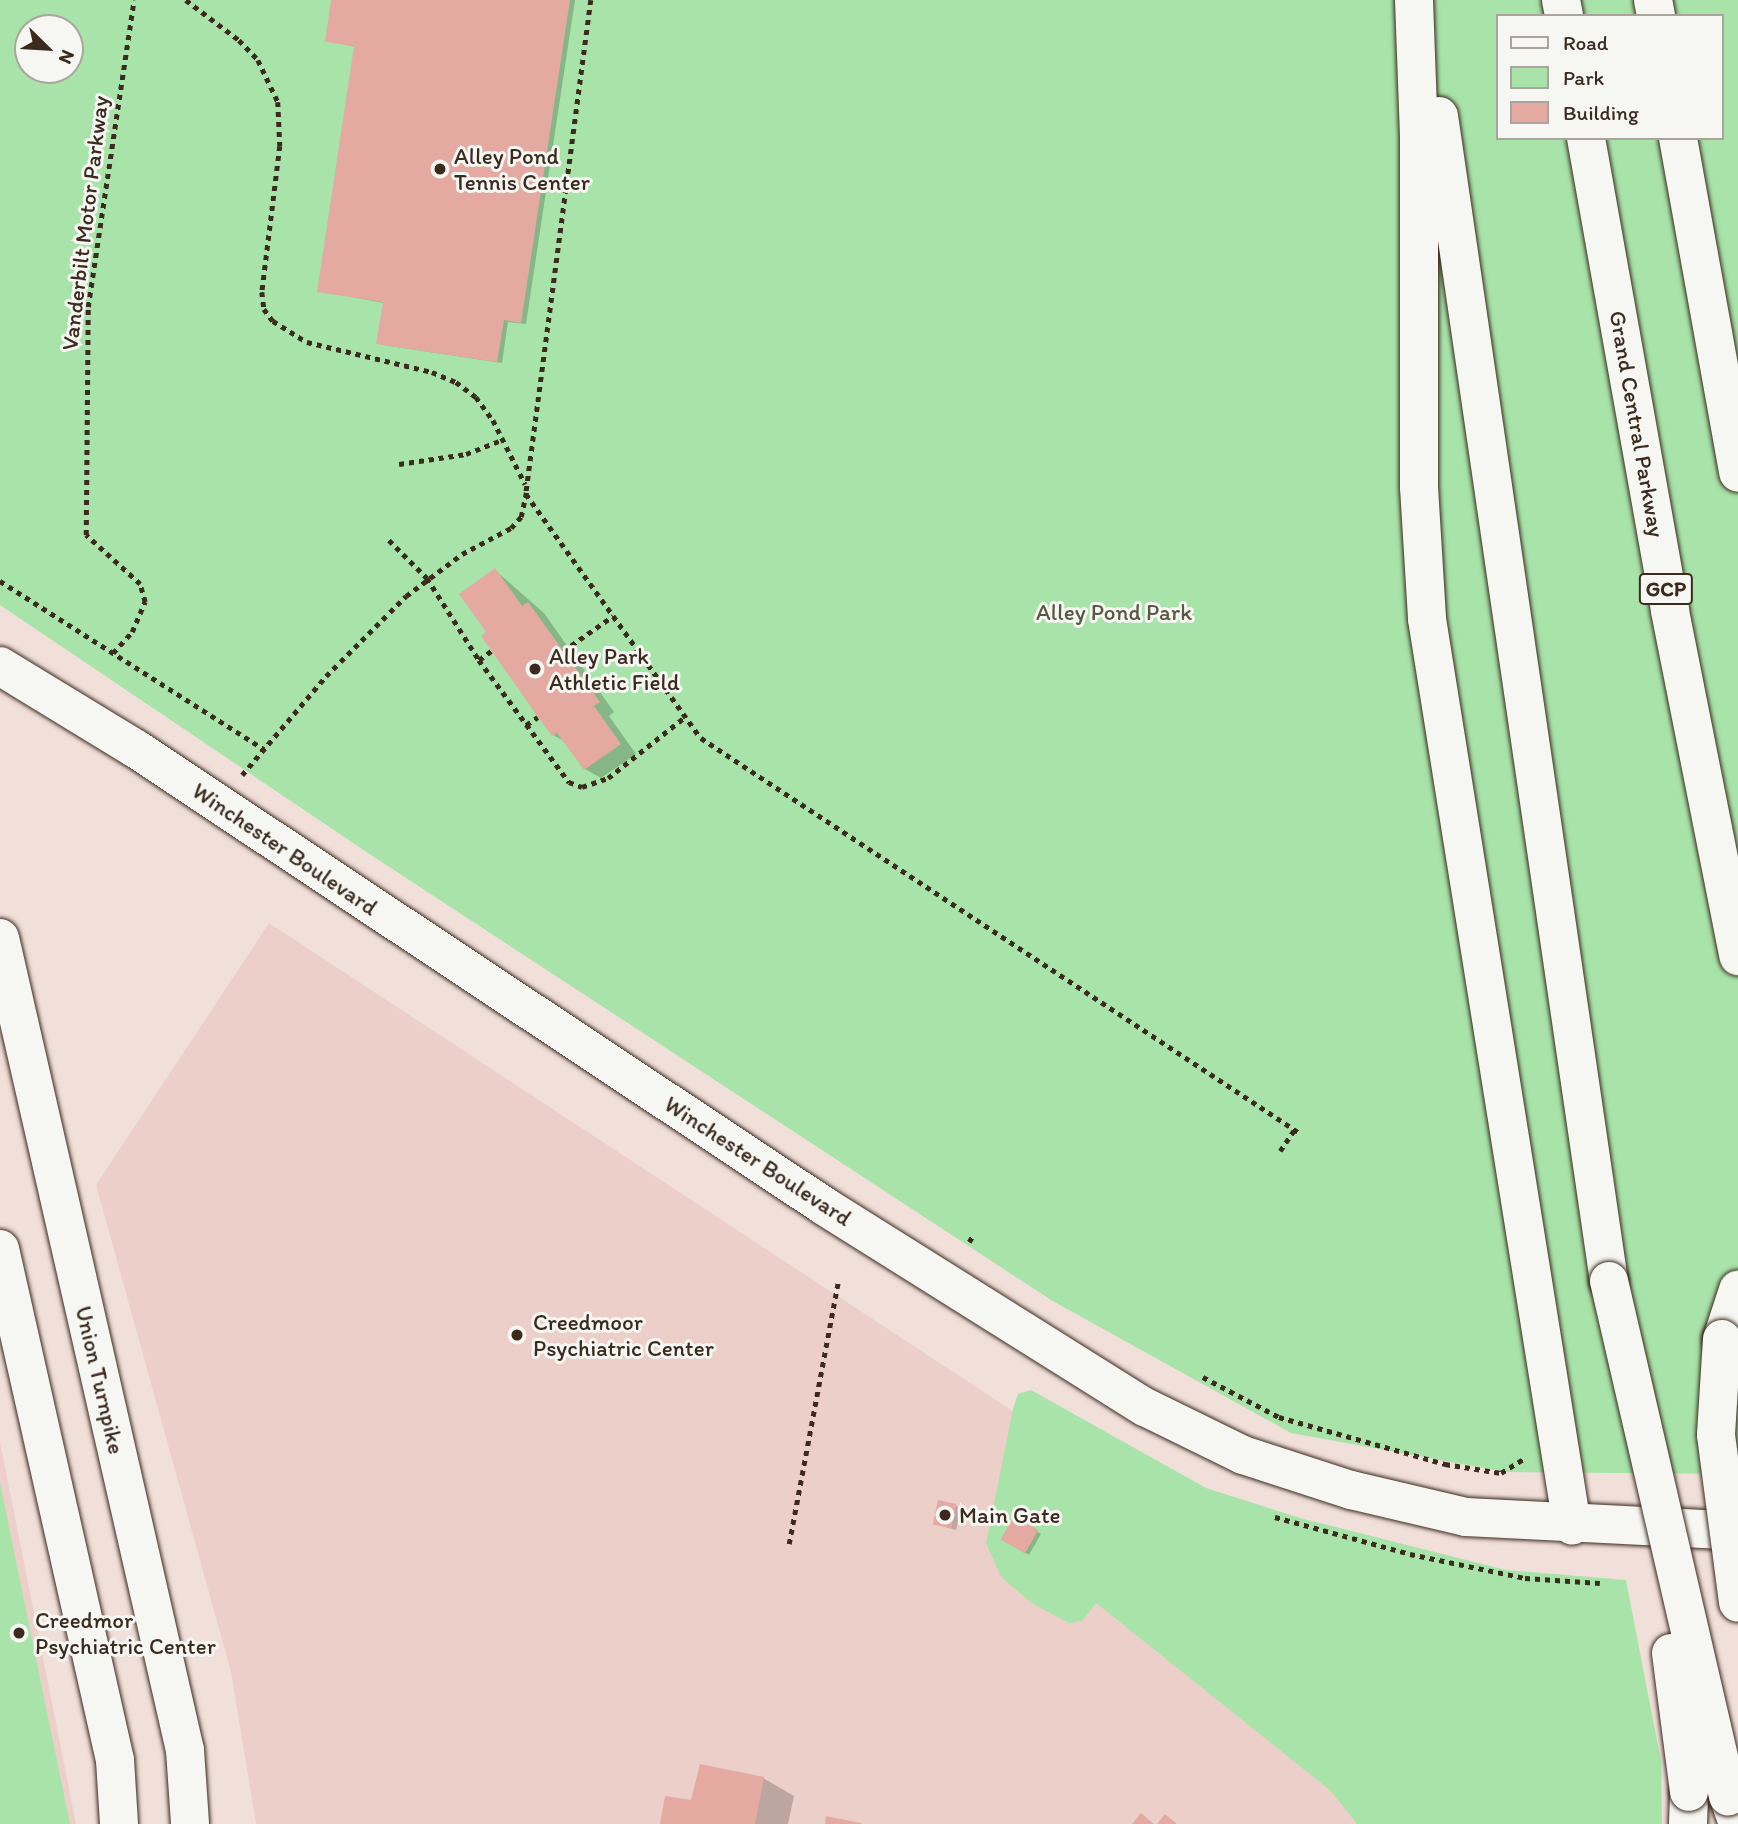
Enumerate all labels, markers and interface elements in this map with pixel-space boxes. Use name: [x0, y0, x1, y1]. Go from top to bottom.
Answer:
north arrow: [14, 14, 84, 84]
legend: [1496, 14, 1724, 140]
text: Road: [1563, 30, 1608, 55]
text: N: [54, 46, 80, 67]
text: Park: [1563, 65, 1604, 90]
street label: Vanderbilt Motor Parkway: [56, 95, 114, 351]
text: Building: [1563, 100, 1639, 125]
place label: Alley Pond Tennis Center: [454, 142, 590, 196]
marker: Alley Pond Tennis Center: [432, 161, 448, 177]
street label: Grand Central Parkway: [1603, 309, 1671, 539]
road number: GCP: [1638, 572, 1694, 606]
park label: Alley Pond Park: [1037, 598, 1191, 626]
place label: Alley Park Athletic Field: [549, 642, 679, 696]
marker: Alley Park Athletic Field: [527, 661, 543, 677]
street label: Winchester Boulevard: [187, 777, 383, 921]
street label: Winchester Boulevard: [659, 1090, 857, 1232]
street label: Union Turnpike: [70, 1304, 130, 1456]
place label: Creedmoor Psychiatric Center: [533, 1308, 714, 1362]
marker: Creedmoor Psychiatric Center: [507, 1325, 527, 1345]
place label: Main Gate: [959, 1501, 1060, 1529]
marker: Main Gate: [937, 1507, 953, 1523]
place label: Creedmor Psychiatric Center: [35, 1606, 216, 1660]
marker: Creedmor Psychiatric Center: [9, 1623, 29, 1643]

